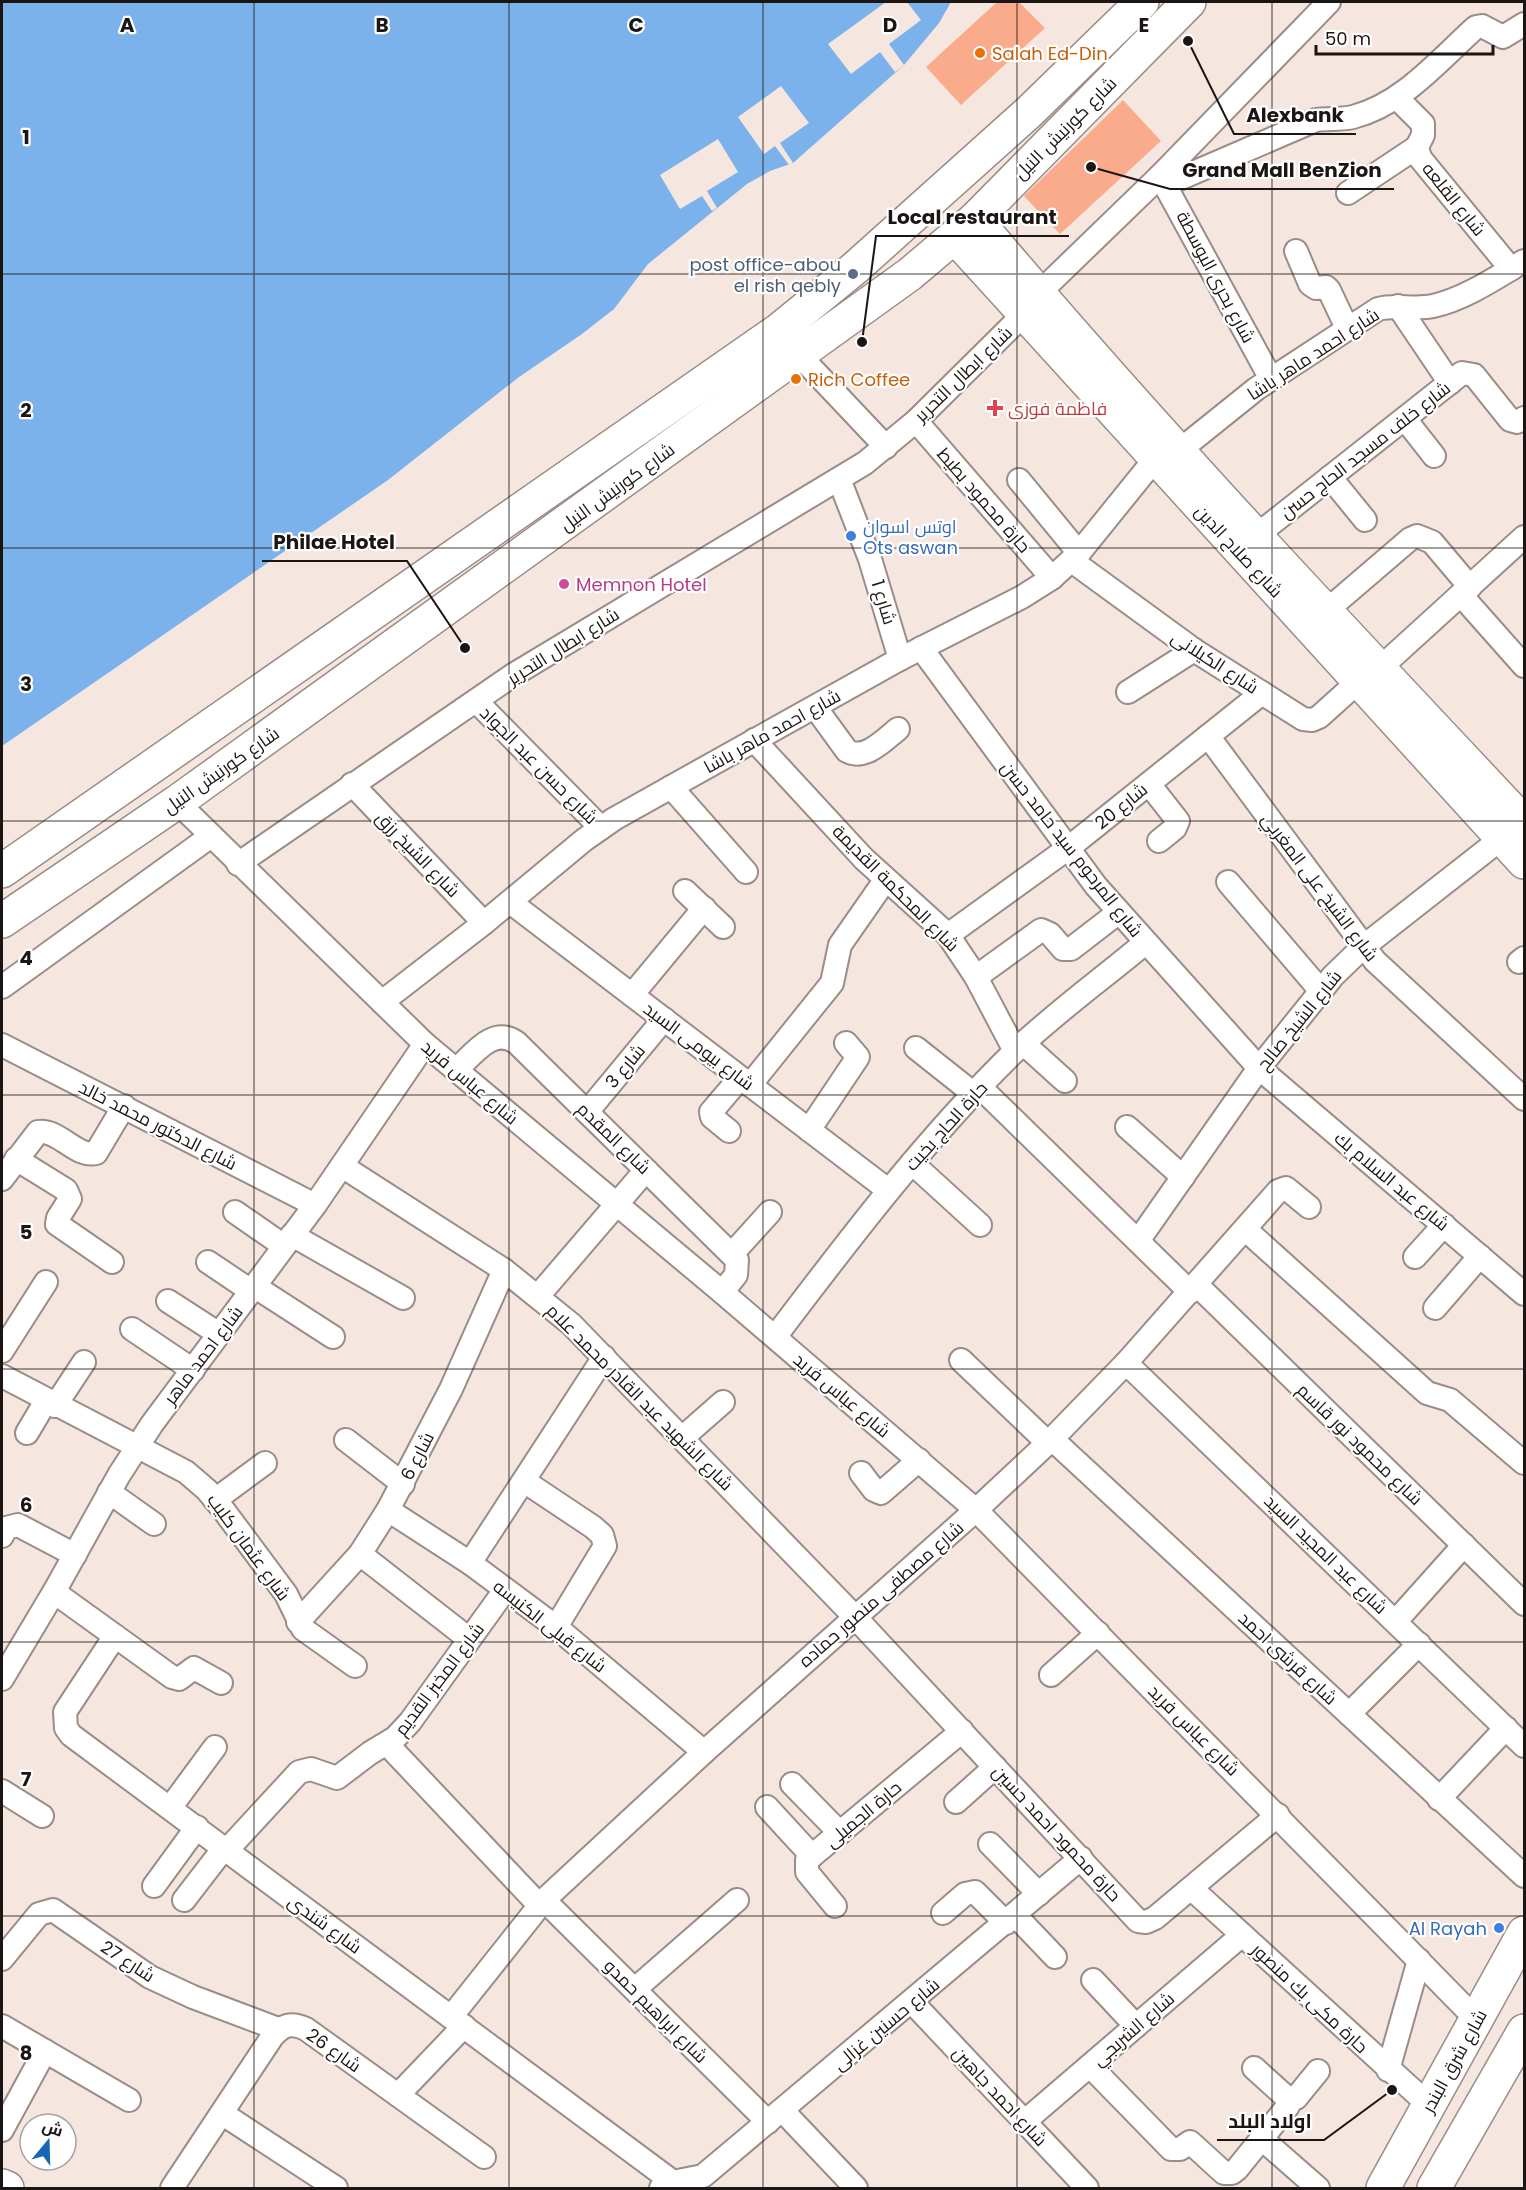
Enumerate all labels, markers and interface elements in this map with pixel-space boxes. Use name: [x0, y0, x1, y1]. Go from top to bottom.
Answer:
text: A: [120, 11, 135, 39]
text: B: [375, 11, 389, 39]
text: C: [628, 11, 644, 39]
text: D: [883, 11, 897, 39]
text: E: [1139, 11, 1149, 39]
scale bar: [1316, 18, 1493, 56]
text: 50 m: [1325, 26, 1371, 51]
place label: Salah Ed-Din: [992, 41, 1108, 66]
marker: Salah Ed-Din: [973, 46, 987, 60]
street label: شارع كورنيش النيل: [1008, 71, 1122, 185]
callout: Alexbank: [1234, 96, 1356, 134]
text: Alexbank: [1246, 101, 1344, 129]
text: 1: [22, 123, 30, 151]
callout: Grand Mall BenZion: [1170, 151, 1394, 189]
text: Grand Mall BenZion: [1182, 156, 1382, 184]
street label: شارع القلعه: [1416, 157, 1492, 241]
callout: Local restaurant: [876, 198, 1069, 236]
text: Local restaurant: [887, 203, 1057, 231]
street label: شارع بحرى البوسطة: [1171, 207, 1261, 347]
place label: post office-abou el rish qebly: [689, 252, 841, 298]
marker: post office-abou el rish qebly: [846, 267, 860, 281]
street label: شارع احمد ماهر باشا: [1242, 302, 1384, 406]
street label: شارع ابطال التحرير: [908, 321, 1018, 428]
place label: Rich Coffee: [808, 367, 910, 392]
marker: Rich Coffee: [789, 372, 803, 386]
street label: شارع خلف مسجد الحاج حسن: [1274, 375, 1456, 525]
text: 2: [20, 396, 32, 424]
place label: فاطمة فوزى: [1008, 396, 1107, 421]
marker: فاطمة فوزى: [986, 399, 1004, 417]
street label: شارع كورنيش النيل: [554, 437, 680, 537]
street label: حارة محمود بطيط: [931, 442, 1037, 558]
street label: شارع صلاح الدين: [1189, 499, 1289, 603]
place label: اوتس اسوان Ots aswan: [863, 514, 958, 560]
callout: Philae Hotel: [262, 523, 407, 561]
text: Philae Hotel: [273, 528, 395, 556]
marker: اوتس اسوان Ots aswan: [844, 529, 858, 543]
place label: Memnon Hotel: [576, 572, 707, 597]
marker: Memnon Hotel: [557, 577, 571, 591]
street label: شارع 1: [865, 577, 903, 627]
street label: شارع ابطال التحرير: [501, 602, 624, 691]
street label: شارع الكيلانى: [1167, 624, 1263, 700]
text: 3: [20, 670, 32, 698]
street label: شارع احمد ماهر باشا: [699, 683, 845, 779]
street label: شارع حسن عبد الجواد: [475, 701, 603, 829]
street label: شارع كورنيش النيل: [158, 721, 284, 819]
street label: شارع المرحوم سيد حامد حسن: [995, 756, 1149, 942]
street label: شارع 20: [1089, 777, 1153, 835]
street label: شارع الشيخ رزق: [370, 805, 466, 903]
street label: شارع الشيخ على المغربي: [1254, 807, 1384, 968]
street label: شارع المحكمة القديمة: [827, 819, 965, 957]
text: 4: [19, 944, 33, 972]
street label: شارع الشيخ صالح: [1251, 964, 1347, 1076]
street label: شارع بيومى السيد: [639, 996, 759, 1096]
street label: شارع عباس فريد: [416, 1034, 524, 1130]
street label: شارع 3: [599, 1039, 651, 1093]
street label: شارع الدكتور محمد خالد: [75, 1074, 241, 1176]
street label: حارة الحاج بخيت: [899, 1076, 993, 1176]
street label: شارع المقدم: [572, 1096, 656, 1180]
street label: شارع عبد السلام بك: [1329, 1125, 1455, 1237]
text: 5: [20, 1218, 33, 1246]
street label: شارع الشهيد عبد القادر محمد علام: [541, 1298, 739, 1496]
street label: شارع احمد ماهر: [157, 1300, 248, 1410]
street label: شارع عباس فريد: [788, 1347, 896, 1443]
street label: شارع محمود نور قاسم: [1292, 1377, 1428, 1511]
street label: شارع 6: [394, 1428, 440, 1484]
street label: شارع عثمان كليب: [202, 1488, 296, 1606]
street label: شارع عبد المجيد السيد: [1259, 1488, 1393, 1620]
text: 6: [20, 1491, 32, 1519]
street label: شارع مصطفى منصور حماده: [793, 1515, 969, 1673]
street label: شارع قبلى الكنيسه: [488, 1574, 612, 1678]
street label: شارع قرشى احمد: [1233, 1606, 1343, 1710]
street label: شارع المخبز القديم: [388, 1617, 490, 1741]
street label: شارع عباس فريد: [1143, 1679, 1245, 1781]
street label: حارة محمود احمد حسين: [987, 1759, 1127, 1907]
text: 7: [21, 1765, 32, 1793]
street label: حارة الجميلى: [820, 1775, 906, 1853]
street label: شارع شندى: [283, 1889, 367, 1959]
place label: Al Rayah: [1409, 1916, 1487, 1941]
marker: Al Rayah: [1492, 1921, 1506, 1935]
street label: شارع 27: [96, 1934, 160, 1988]
street label: حارة مكى بك منصور: [1245, 1937, 1374, 2059]
street label: شارع ابراهيم حمدو: [599, 1954, 713, 2068]
street label: شارع حسنين غزالى: [827, 1972, 945, 2076]
street label: شارع الشربجي: [1086, 1986, 1181, 2073]
street label: شارع شرق البندر: [1415, 2005, 1493, 2118]
street label: شارع 26: [302, 2022, 366, 2078]
text: 8: [20, 2039, 32, 2067]
street label: شارع احمد جاهين: [947, 2040, 1053, 2152]
callout: اولاد البلد: [1217, 2102, 1324, 2140]
text: اولاد البلد: [1228, 2107, 1312, 2135]
north arrow: [18, 2112, 78, 2172]
text: ش: [39, 2114, 66, 2143]

